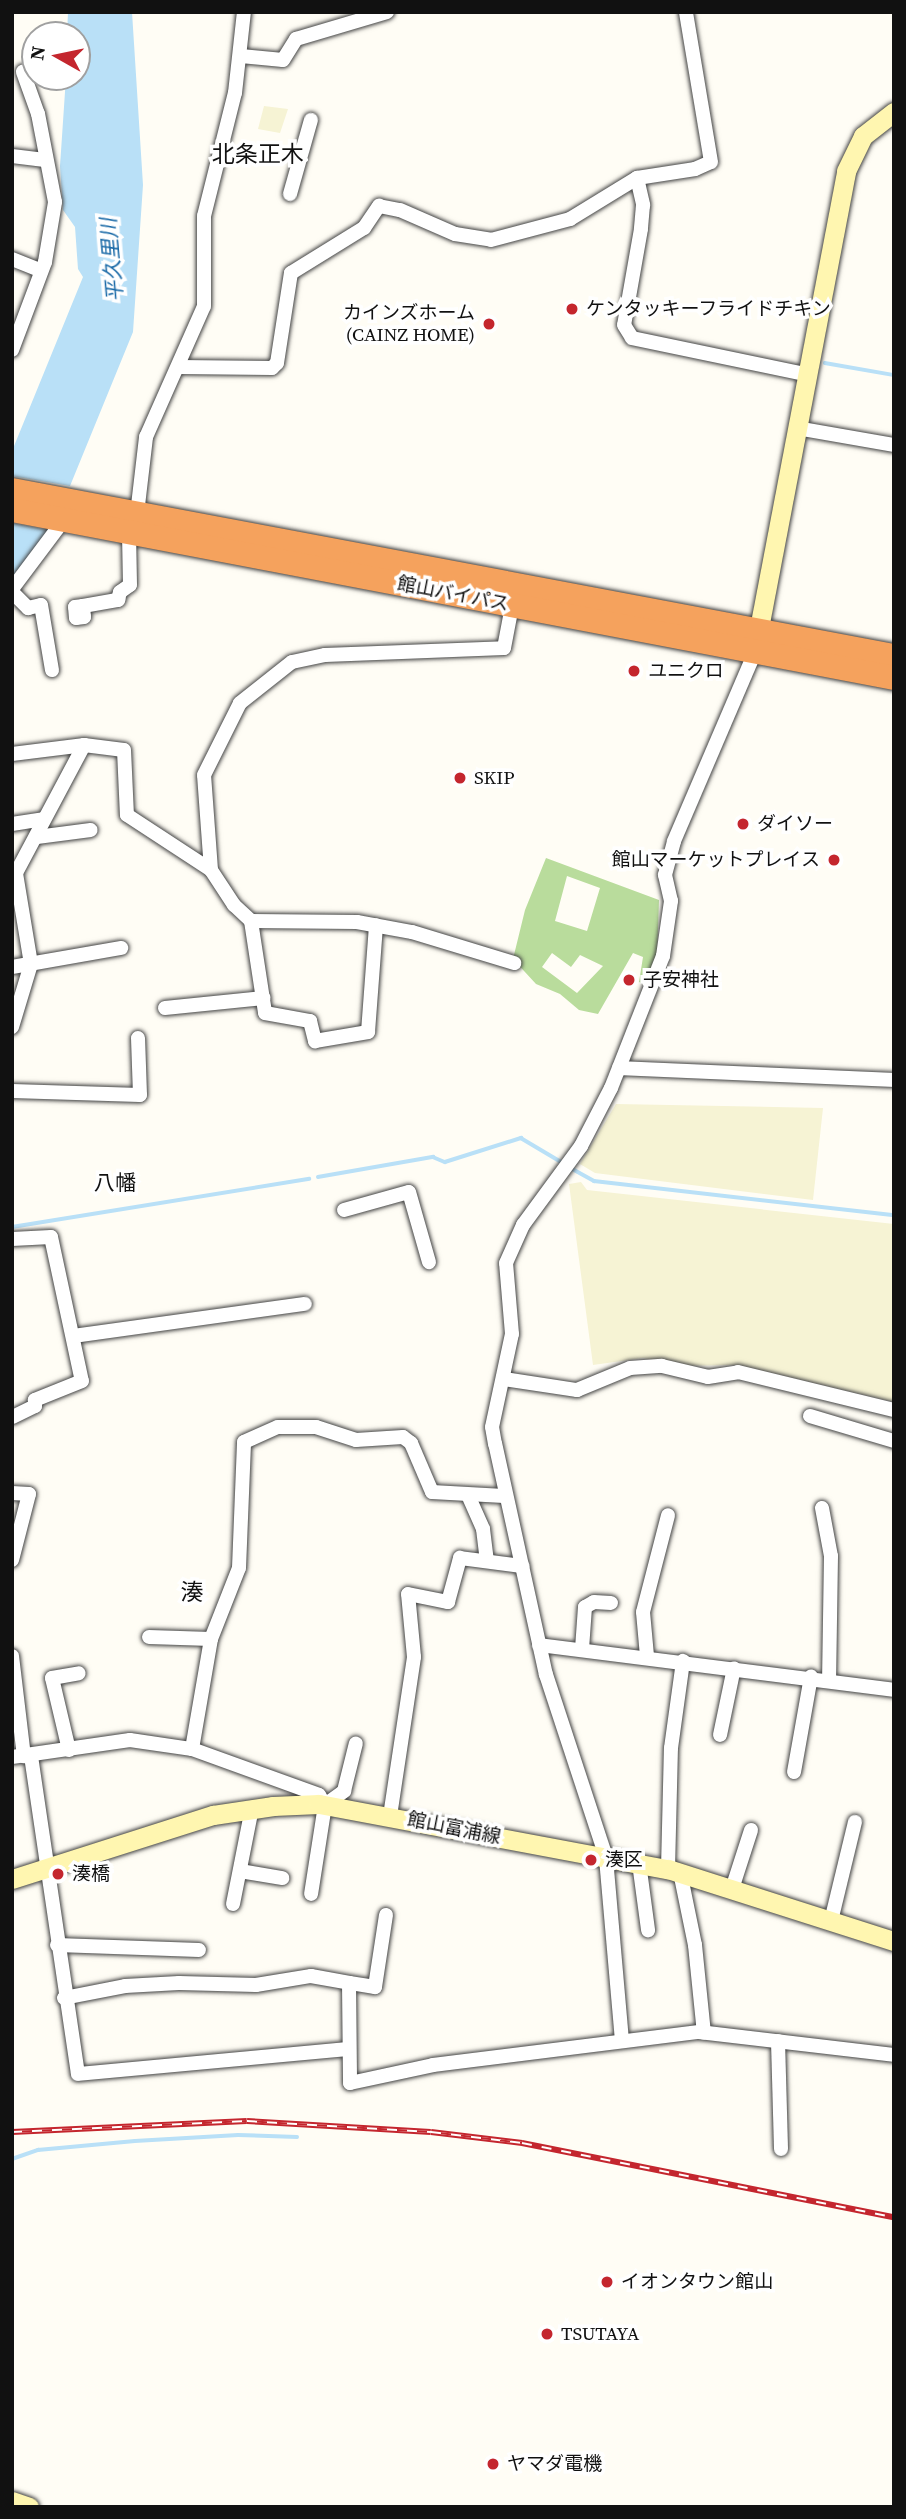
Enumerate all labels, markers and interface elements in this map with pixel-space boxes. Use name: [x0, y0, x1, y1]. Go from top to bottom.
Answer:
north arrow: [21, 21, 91, 91]
text: N: [23, 44, 51, 62]
district label: 北条正木: [212, 140, 304, 168]
water label: 平久里川: [96, 217, 128, 303]
place label: ケンタッキーフライドチキン: [586, 298, 833, 320]
marker: ケンタッキーフライドチキン: [564, 301, 580, 317]
place label: カインズホーム (CAINZ HOME): [342, 302, 475, 346]
marker: カインズホーム (CAINZ HOME): [481, 316, 497, 332]
street label: 館山バイパス: [395, 572, 511, 616]
place label: ユニクロ: [648, 660, 724, 682]
marker: ユニクロ: [626, 663, 642, 679]
place label: SKIP: [474, 767, 514, 789]
marker: SKIP: [452, 770, 468, 786]
place label: ダイソー: [757, 813, 833, 835]
marker: ダイソー: [735, 816, 751, 832]
place label: 館山マーケットプレイス: [611, 849, 820, 871]
marker: 館山マーケットプレイス: [826, 852, 842, 868]
place label: 子安神社: [643, 969, 719, 991]
marker: 子安神社: [621, 972, 637, 988]
district label: 八幡: [94, 1170, 136, 1196]
district label: 湊: [181, 1578, 203, 1606]
street label: 館山富浦線: [405, 1808, 503, 1848]
place label: 湊区: [605, 1849, 643, 1871]
marker: 湊区: [583, 1852, 599, 1868]
place label: 湊橋: [72, 1863, 110, 1885]
marker: 湊橋: [50, 1866, 66, 1882]
place label: イオンタウン館山: [621, 2271, 773, 2293]
marker: イオンタウン館山: [599, 2274, 615, 2290]
place label: TSUTAYA: [561, 2323, 639, 2345]
marker: TSUTAYA: [539, 2326, 555, 2342]
place label: ヤマダ電機: [507, 2453, 602, 2475]
marker: ヤマダ電機: [485, 2456, 501, 2472]

